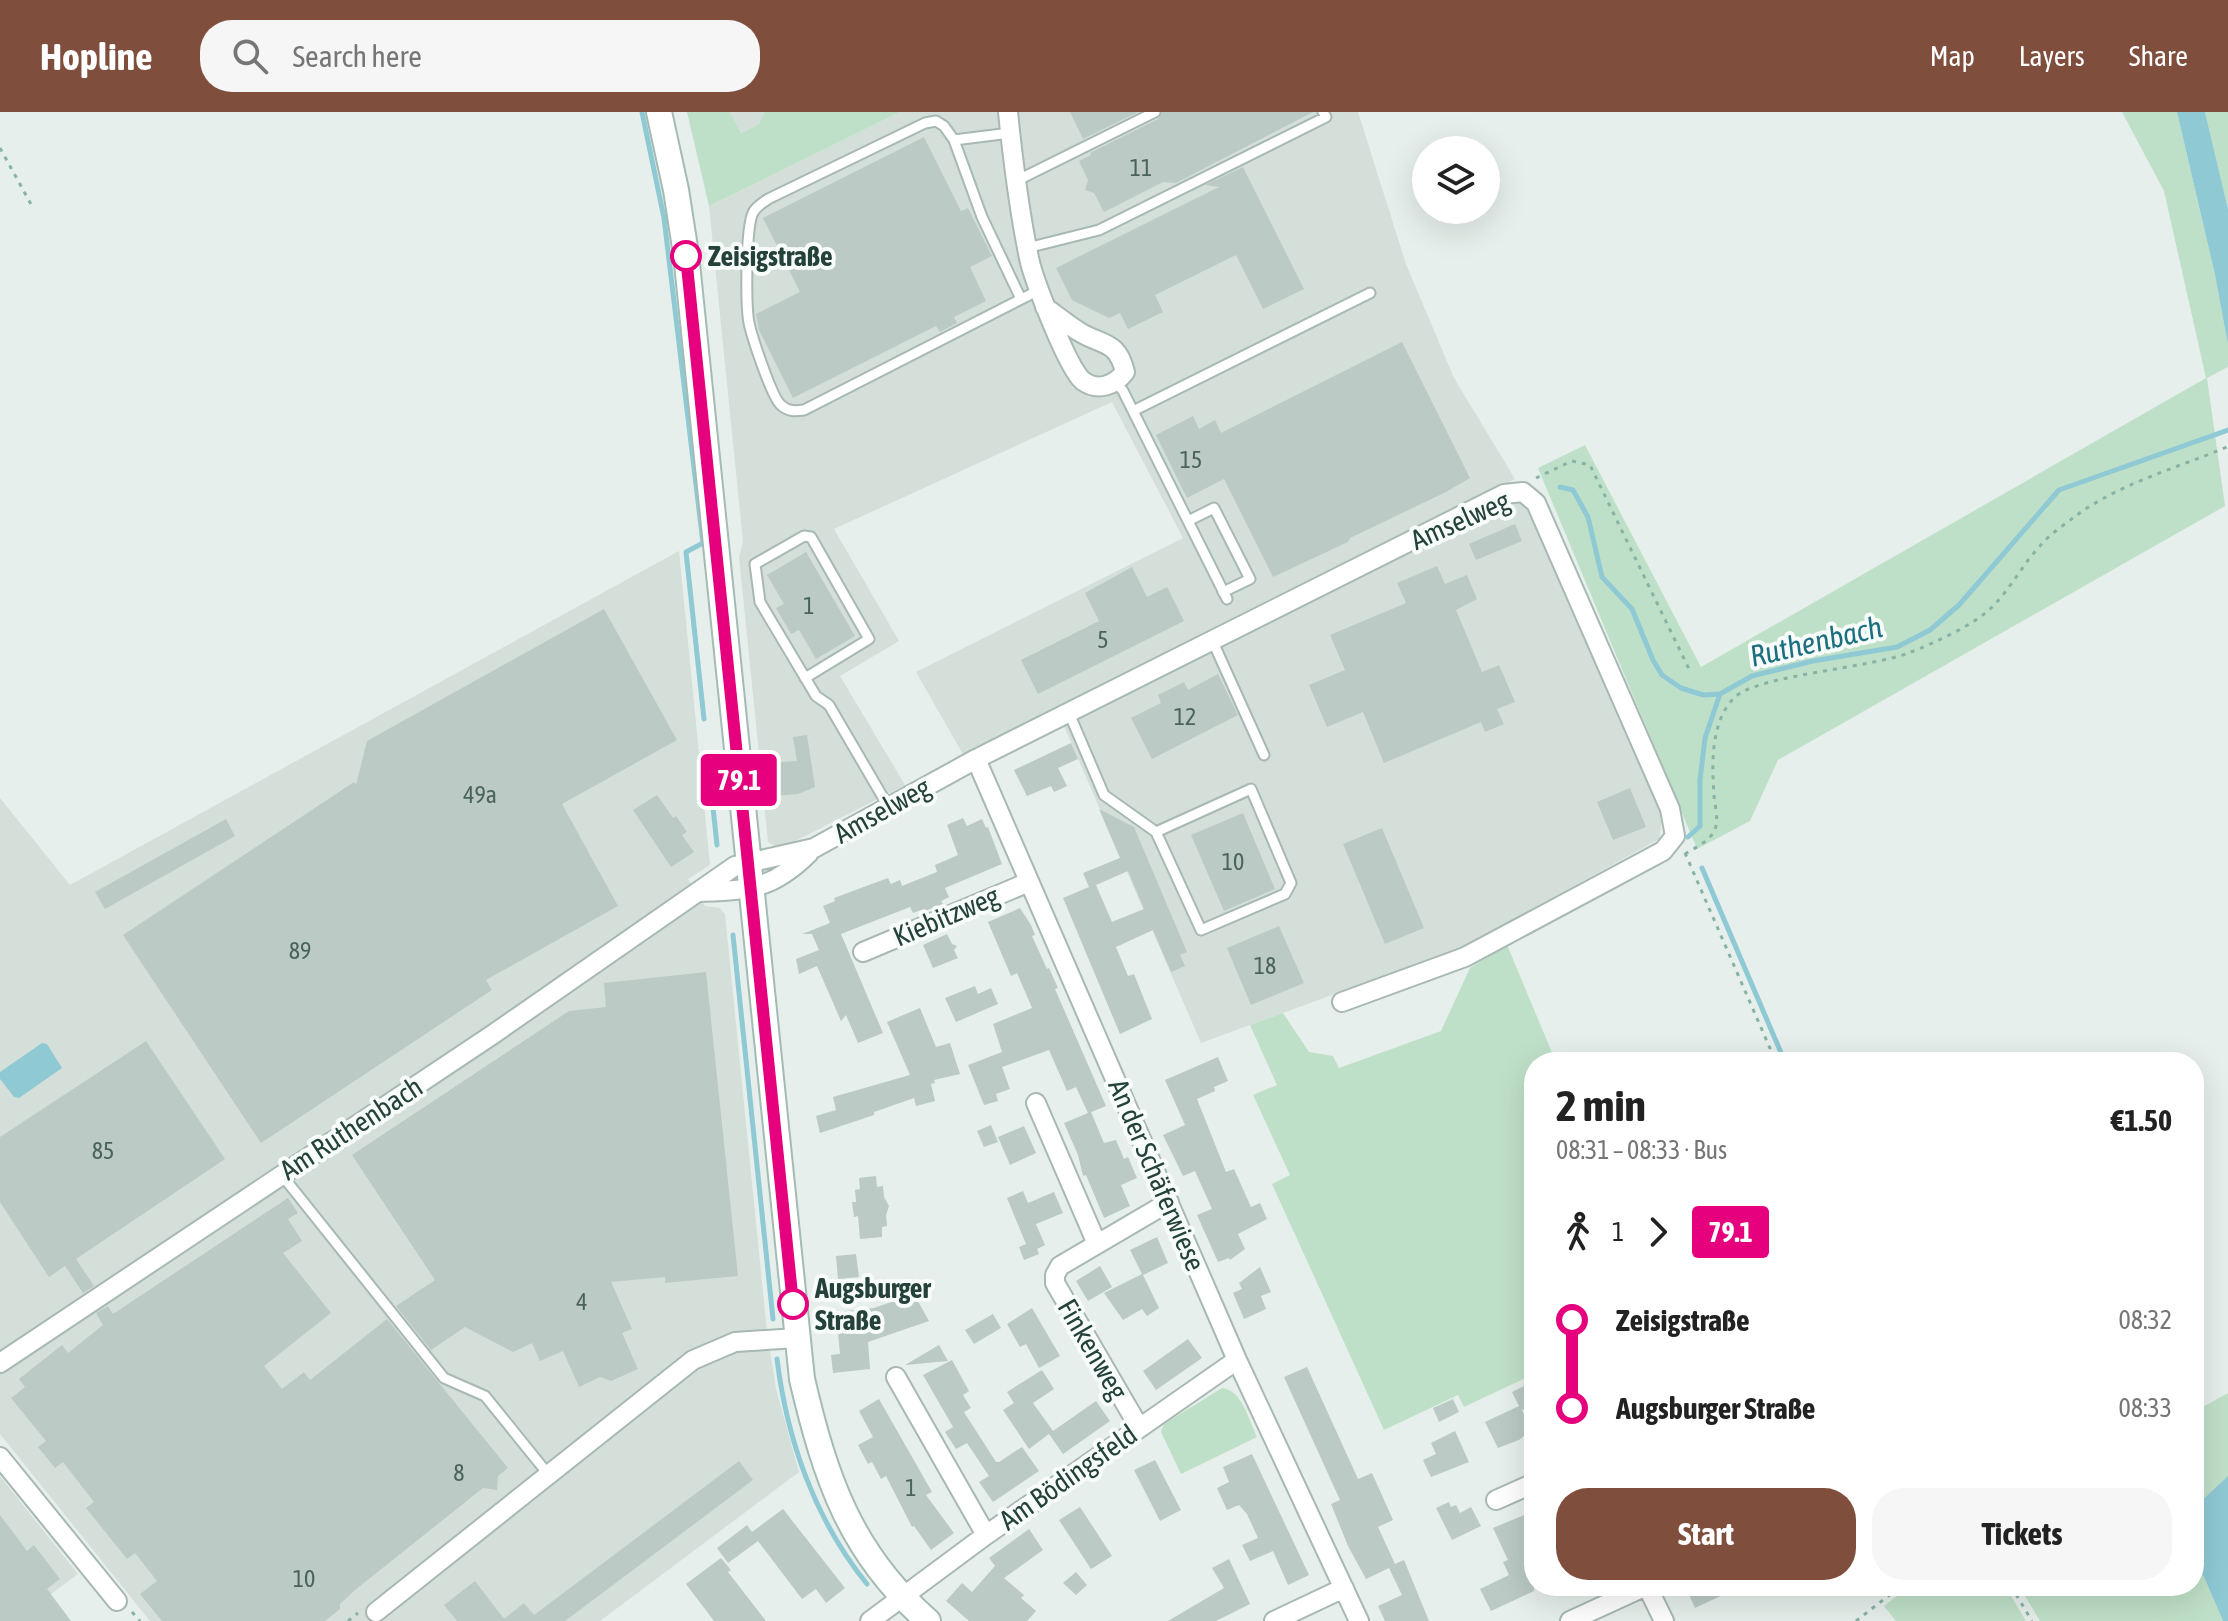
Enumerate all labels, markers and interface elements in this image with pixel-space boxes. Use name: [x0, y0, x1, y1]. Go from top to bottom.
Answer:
search box: [200, 20, 760, 92]
icon: search: [228, 34, 272, 78]
text: Hopline: [40, 35, 152, 78]
text: Search here: [292, 39, 422, 73]
text: Map: [1930, 40, 1975, 72]
text: Layers: [2019, 40, 2085, 72]
text: Share: [2129, 40, 2188, 72]
map controls: [1412, 136, 1500, 224]
button: layers: [1412, 136, 1500, 224]
house number: 11: [1130, 154, 1152, 181]
place label: Zeisigstraße: [708, 240, 833, 272]
marker: Zeisigstraße: [671, 241, 701, 271]
house number: 15: [1180, 446, 1202, 473]
street label: Amselweg: [1406, 484, 1514, 556]
house number: 1: [803, 592, 815, 619]
water label: Ruthenbach: [1746, 609, 1885, 673]
house number: 5: [1097, 626, 1109, 653]
house number: 12: [1174, 703, 1196, 730]
line badge: 79.1: [683, 754, 795, 806]
text: 79.1: [717, 764, 761, 796]
street label: Amselweg: [828, 771, 936, 849]
house number: 49a: [463, 781, 497, 808]
house number: 10: [1222, 848, 1244, 875]
street label: Kiebitzweg: [888, 879, 1004, 953]
house number: 89: [289, 937, 311, 964]
house number: 18: [1254, 952, 1276, 979]
street label: Am Ruthenbach: [274, 1070, 428, 1186]
street label: An der Schäferwiese: [1102, 1074, 1212, 1276]
text: 2 min: [1556, 1080, 1646, 1130]
text: €1.50: [2111, 1103, 2172, 1137]
text: 08:31 – 08:33 · Bus: [1556, 1135, 1727, 1165]
house number: 85: [92, 1137, 114, 1164]
icon: walk: [1556, 1210, 1600, 1254]
icon: forward: [1636, 1210, 1680, 1254]
text: 79.1: [1708, 1216, 1753, 1248]
text: 1: [1612, 1217, 1624, 1247]
place label: Augsburger Straße: [814, 1272, 932, 1336]
house number: 4: [576, 1288, 588, 1315]
marker: Augsburger Straße: [778, 1289, 808, 1319]
street label: Finkenweg: [1052, 1293, 1134, 1405]
text: Zeisigstraße: [1616, 1303, 1750, 1337]
text: 08:32: [2118, 1305, 2172, 1335]
text: Augsburger Straße: [1616, 1391, 1815, 1425]
text: 08:33: [2118, 1393, 2172, 1423]
street label: Am Bödingsfeld: [993, 1418, 1143, 1536]
house number: 8: [453, 1459, 465, 1486]
house number: 1: [905, 1474, 917, 1501]
button: Start: [1556, 1488, 1856, 1580]
button: Tickets: [1872, 1488, 2172, 1580]
house number: 10: [293, 1565, 315, 1592]

